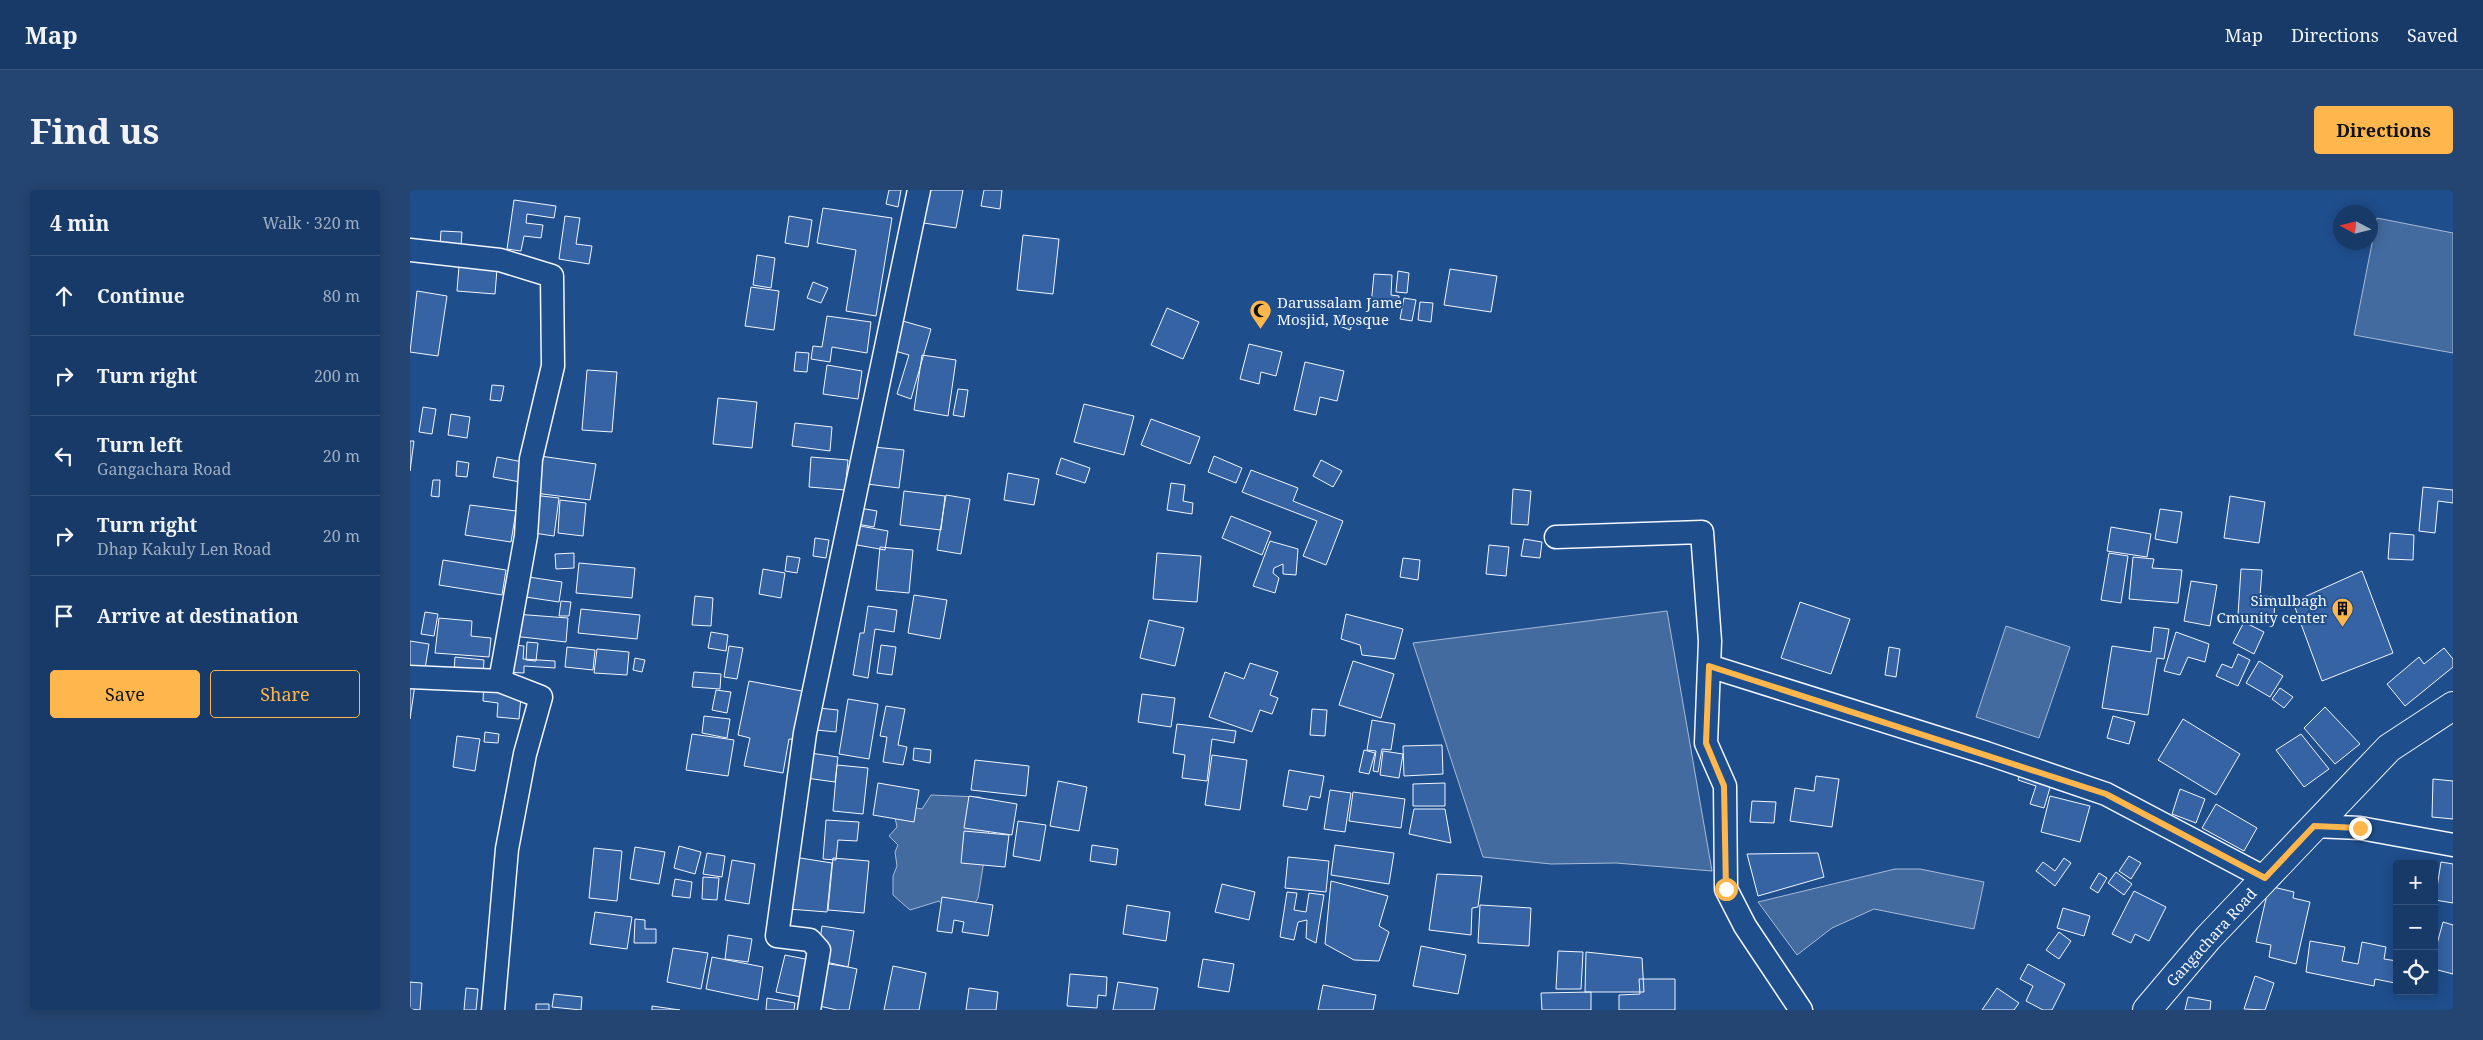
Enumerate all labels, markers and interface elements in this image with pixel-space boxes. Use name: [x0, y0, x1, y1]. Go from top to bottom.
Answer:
text: Map: [25, 18, 78, 51]
text: Map: [2225, 23, 2263, 47]
text: Directions: [2291, 23, 2379, 47]
text: Saved: [2407, 23, 2458, 47]
button: Directions: [2314, 106, 2453, 154]
text: Find us: [30, 107, 159, 154]
north arrow: [2333, 205, 2378, 250]
text: 4 min: [50, 209, 109, 237]
text: Walk · 320 m: [263, 212, 360, 234]
icon: ahead: [50, 282, 78, 310]
text: Continue: [97, 283, 185, 309]
text: 80 m: [323, 285, 360, 307]
place label: Darussalam Jame Mosjid, Mosque: [1277, 292, 1402, 329]
mosque icon: Darussalam Jame Mosjid, Mosque: [1249, 299, 1273, 330]
icon: right: [50, 362, 78, 390]
text: Turn right: [97, 363, 197, 389]
text: 200 m: [314, 365, 360, 387]
text: Turn left: [97, 432, 183, 458]
icon: left: [50, 442, 78, 470]
text: 20 m: [323, 445, 360, 467]
text: Gangachara Road: [97, 458, 231, 480]
text: Turn right: [97, 512, 197, 538]
icon: right: [50, 522, 78, 550]
text: 20 m: [323, 525, 360, 547]
text: Dhap Kakuly Len Road: [97, 538, 271, 560]
place label: Simulbagh Cmunity center: [2217, 590, 2327, 627]
building icon: Simulbagh Cmunity center: [2331, 597, 2355, 628]
icon: arrive: [50, 602, 78, 630]
text: Arrive at destination: [97, 603, 299, 629]
button: Save: [50, 670, 200, 718]
button: Share: [210, 670, 360, 718]
route end: [2349, 817, 2372, 840]
map controls: [2393, 860, 2438, 995]
button: +: [2393, 860, 2438, 905]
route start: [1715, 878, 1738, 901]
street label: Gangachara Road: [2161, 884, 2261, 990]
button: −: [2393, 905, 2438, 950]
button: locate: [2393, 950, 2438, 995]

